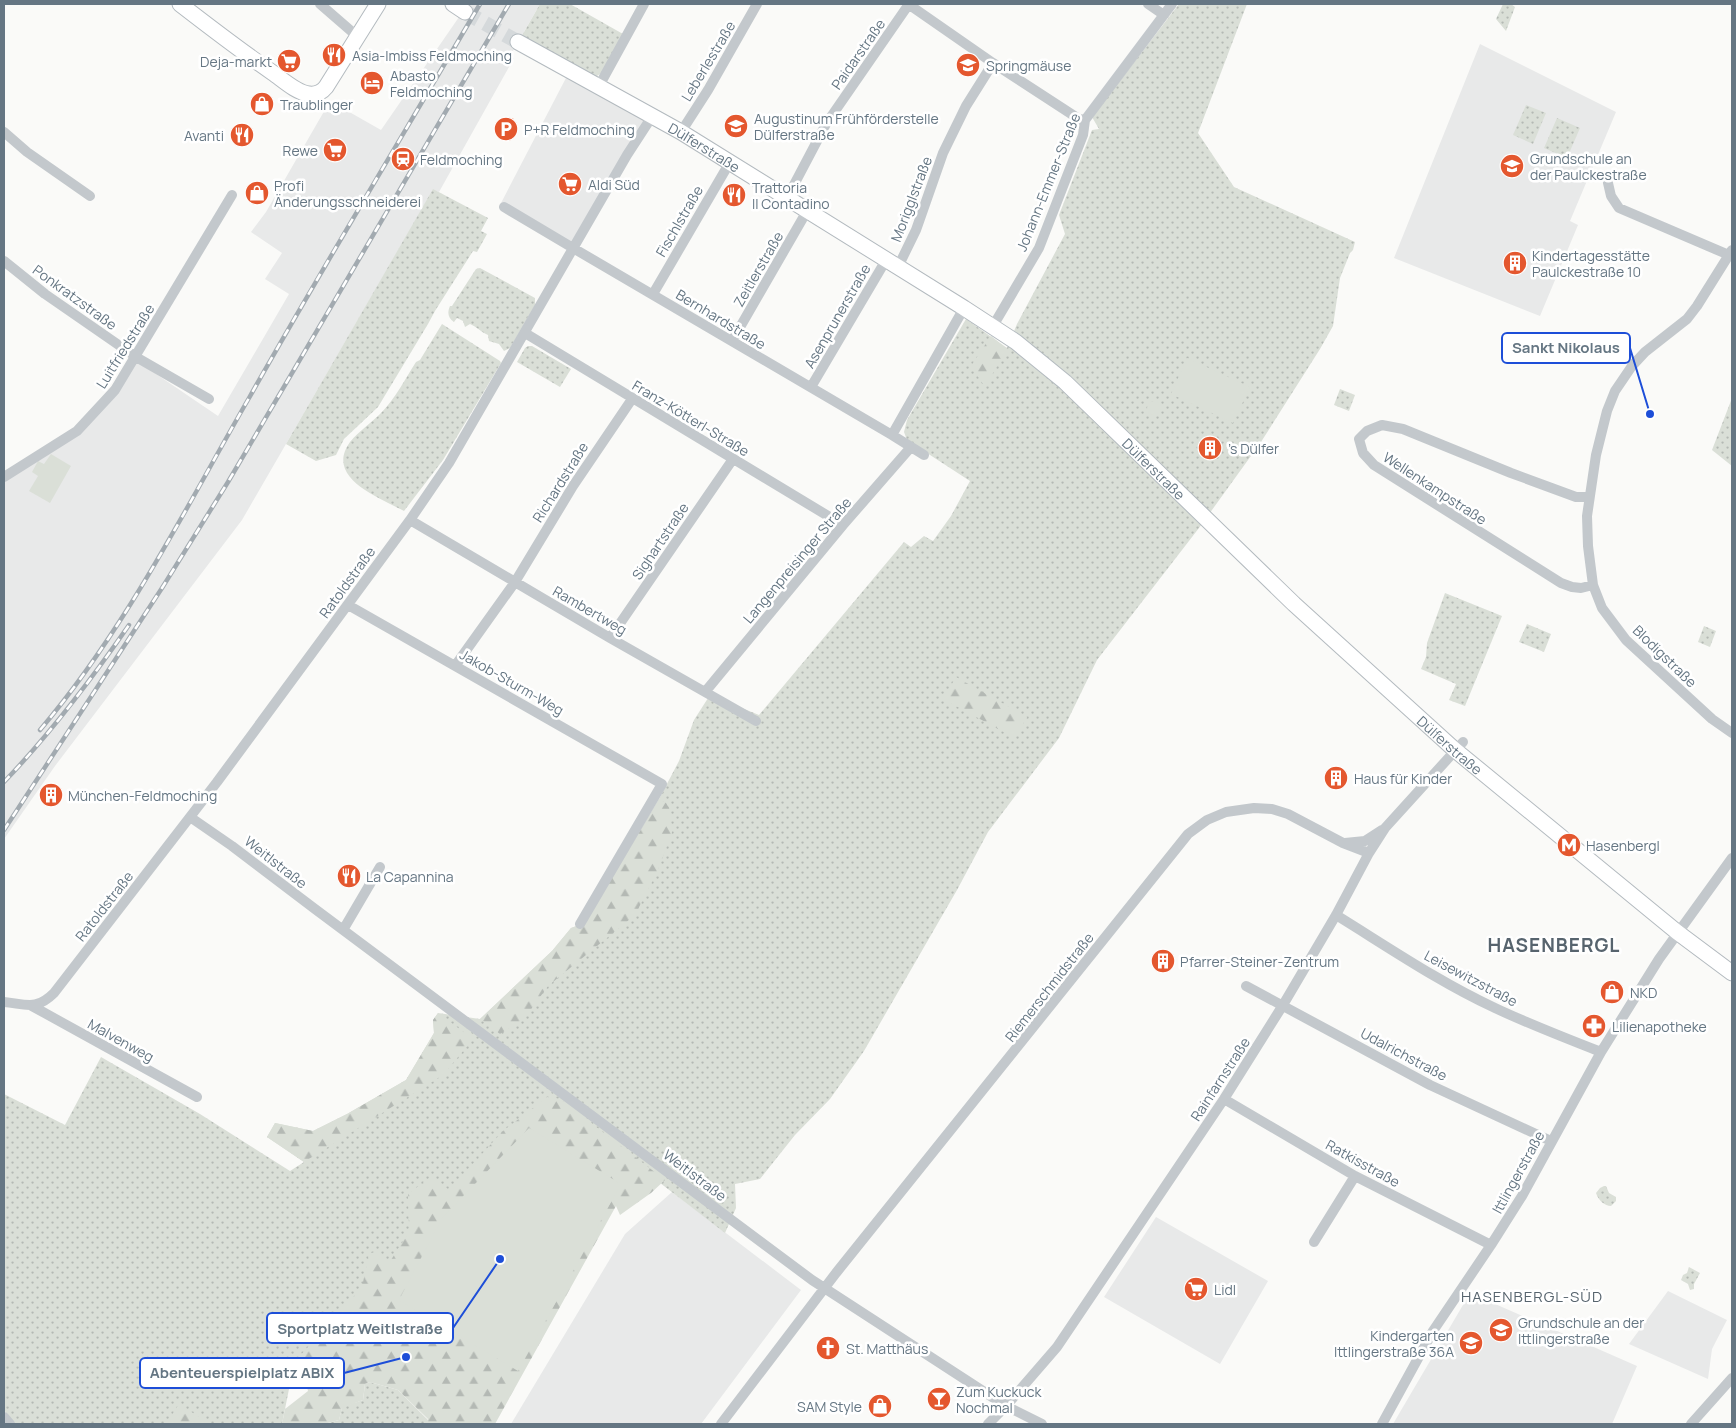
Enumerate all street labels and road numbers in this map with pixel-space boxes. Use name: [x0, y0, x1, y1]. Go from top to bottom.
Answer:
street label: Paidarstraße: [827, 15, 889, 93]
street label: Leberlestraße: [677, 17, 739, 105]
street label: Johann-Emmer-Straße: [1012, 110, 1084, 254]
street label: Dülferstraße: [665, 118, 744, 176]
street label: Morigglstraße: [886, 153, 936, 245]
street label: Fischlstraße: [651, 182, 707, 260]
street label: Zeitlerstraße: [729, 228, 787, 310]
street label: Ponkratzstraße: [29, 260, 121, 334]
street label: Asenprunerstraße: [799, 260, 875, 372]
street label: Bernhardstraße: [673, 285, 769, 353]
street label: Luitfriedstraße: [91, 300, 159, 392]
street label: Franz-Kötterl-Straße: [629, 376, 753, 460]
street label: Dülferstraße: [1119, 433, 1190, 503]
street label: Richardstraße: [528, 438, 592, 526]
street label: Wellenkampstraße: [1379, 447, 1491, 529]
street label: Langenpreisinger Straße: [739, 493, 855, 627]
street label: Sighartstraße: [627, 499, 693, 583]
street label: Ratoldstraße: [315, 543, 379, 621]
street label: Rambertweg: [550, 581, 630, 639]
street label: Blodigstraße: [1629, 621, 1701, 691]
street label: Jakob-Sturm-Weg: [457, 645, 567, 719]
street label: Dülferstraße: [1413, 711, 1487, 778]
street label: Weitlstraße: [241, 832, 311, 892]
street label: Ratoldstraße: [71, 867, 137, 945]
street label: Riemerschmidstraße: [1000, 928, 1098, 1046]
street label: Leisewitzstraße: [1421, 945, 1521, 1011]
street label: Malvenweg: [85, 1014, 157, 1066]
street label: Udalrichstraße: [1357, 1023, 1451, 1085]
street label: Rainfarnstraße: [1186, 1034, 1254, 1124]
street label: Ittlingerstraße: [1487, 1127, 1549, 1217]
street label: Ratkisstraße: [1323, 1135, 1403, 1191]
street label: Weitlstraße: [659, 1145, 731, 1205]

